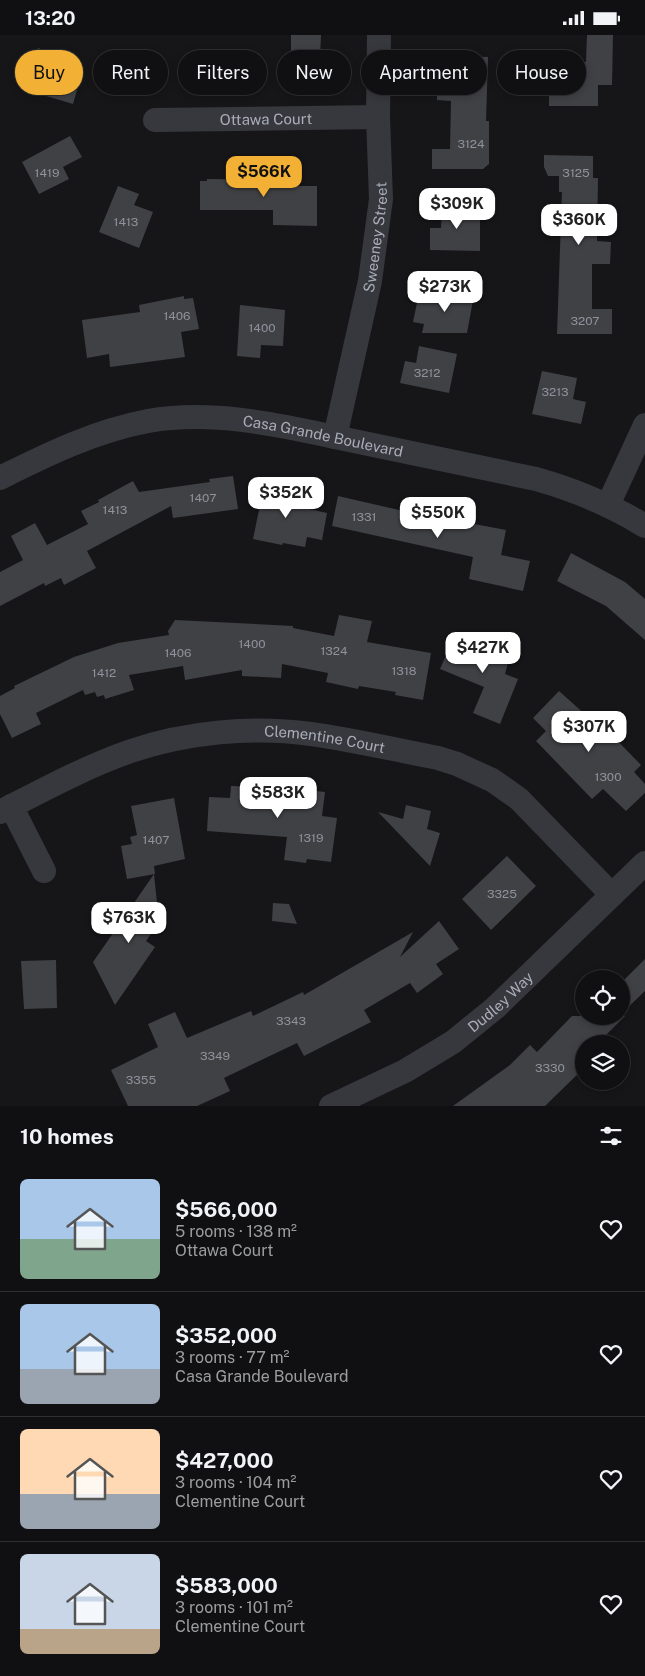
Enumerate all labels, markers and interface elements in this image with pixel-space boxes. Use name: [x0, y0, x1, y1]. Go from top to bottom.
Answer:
text: 13:20: [25, 7, 76, 29]
chip: Buy: [15, 50, 83, 95]
chip: Rent: [93, 50, 168, 95]
chip: Filters: [178, 50, 267, 95]
chip: New: [277, 50, 351, 95]
chip: Apartment: [361, 50, 487, 95]
chip: House: [497, 50, 586, 95]
street label: Ottawa Court: [220, 109, 312, 128]
house number: 3124: [457, 137, 485, 151]
pin: $566K: [229, 155, 299, 198]
text: $566K: [237, 162, 291, 181]
house number: 1419: [35, 166, 59, 180]
house number: 3125: [562, 166, 590, 180]
street label: Sweeney Street: [359, 182, 390, 294]
pin: $309K: [422, 187, 492, 230]
text: $309K: [430, 194, 484, 213]
pin: $360K: [544, 203, 614, 246]
text: $360K: [552, 210, 606, 229]
house number: 1413: [114, 215, 138, 229]
pin: $273K: [410, 271, 480, 313]
text: $273K: [418, 277, 472, 296]
house number: 1406: [163, 309, 191, 323]
house number: 3207: [570, 314, 600, 328]
house number: 1400: [248, 321, 276, 335]
house number: 3212: [414, 366, 440, 380]
house number: 3213: [541, 385, 569, 399]
street label: Casa Grande Boulevard: [242, 412, 405, 460]
pin: $352K: [251, 477, 321, 519]
text: $352K: [259, 483, 313, 502]
house number: 1407: [190, 491, 216, 505]
pin: $550K: [403, 497, 473, 539]
house number: 1413: [103, 503, 127, 517]
text: $550K: [411, 503, 465, 522]
house number: 1331: [352, 510, 376, 524]
pin: $427K: [448, 631, 518, 674]
house number: 1400: [238, 637, 266, 651]
text: $427K: [456, 638, 510, 657]
house number: 1324: [320, 644, 348, 658]
house number: 1406: [164, 646, 192, 660]
house number: 1318: [391, 664, 417, 678]
house number: 1412: [92, 666, 116, 680]
pin: $307K: [554, 711, 624, 753]
text: $307K: [562, 717, 616, 736]
street label: Clementine Court: [264, 722, 387, 756]
house number: 1300: [595, 770, 621, 784]
pin: $583K: [243, 777, 313, 819]
text: $583K: [251, 783, 305, 802]
house number: 1319: [299, 831, 323, 845]
house number: 1407: [143, 833, 169, 847]
house number: 3325: [487, 887, 517, 901]
pin: $763K: [94, 901, 164, 944]
text: $763K: [102, 908, 156, 927]
street label: Dudley Way: [464, 968, 536, 1035]
map controls: [575, 970, 630, 1090]
button: locate: [575, 970, 630, 1025]
house number: 3343: [276, 1014, 306, 1028]
button: layers: [575, 1035, 630, 1090]
house number: 3349: [200, 1049, 230, 1063]
house number: 3330: [535, 1061, 565, 1075]
house number: 3355: [126, 1073, 157, 1087]
icon: filters: [597, 1122, 625, 1150]
text: 10 homes: [20, 1124, 114, 1149]
text: $566,000: [175, 1197, 277, 1222]
icon: home: [60, 1199, 120, 1259]
icon: heart: [597, 1215, 625, 1243]
text: 5 rooms · 138 m²: [175, 1222, 297, 1241]
text: Ottawa Court: [175, 1241, 274, 1260]
text: $352,000: [175, 1323, 277, 1348]
icon: home: [60, 1324, 120, 1384]
icon: heart: [597, 1340, 625, 1368]
text: 3 rooms · 77 m²: [175, 1348, 289, 1367]
text: Casa Grande Boulevard: [175, 1367, 349, 1386]
text: $427,000: [175, 1448, 273, 1473]
icon: home: [60, 1449, 120, 1509]
icon: heart: [597, 1465, 625, 1493]
text: 3 rooms · 104 m²: [175, 1473, 296, 1492]
text: Clementine Court: [175, 1492, 305, 1511]
text: $583,000: [175, 1573, 278, 1598]
icon: home: [60, 1574, 120, 1634]
icon: heart: [597, 1590, 625, 1618]
text: 3 rooms · 101 m²: [175, 1598, 293, 1617]
text: Clementine Court: [175, 1617, 305, 1636]

